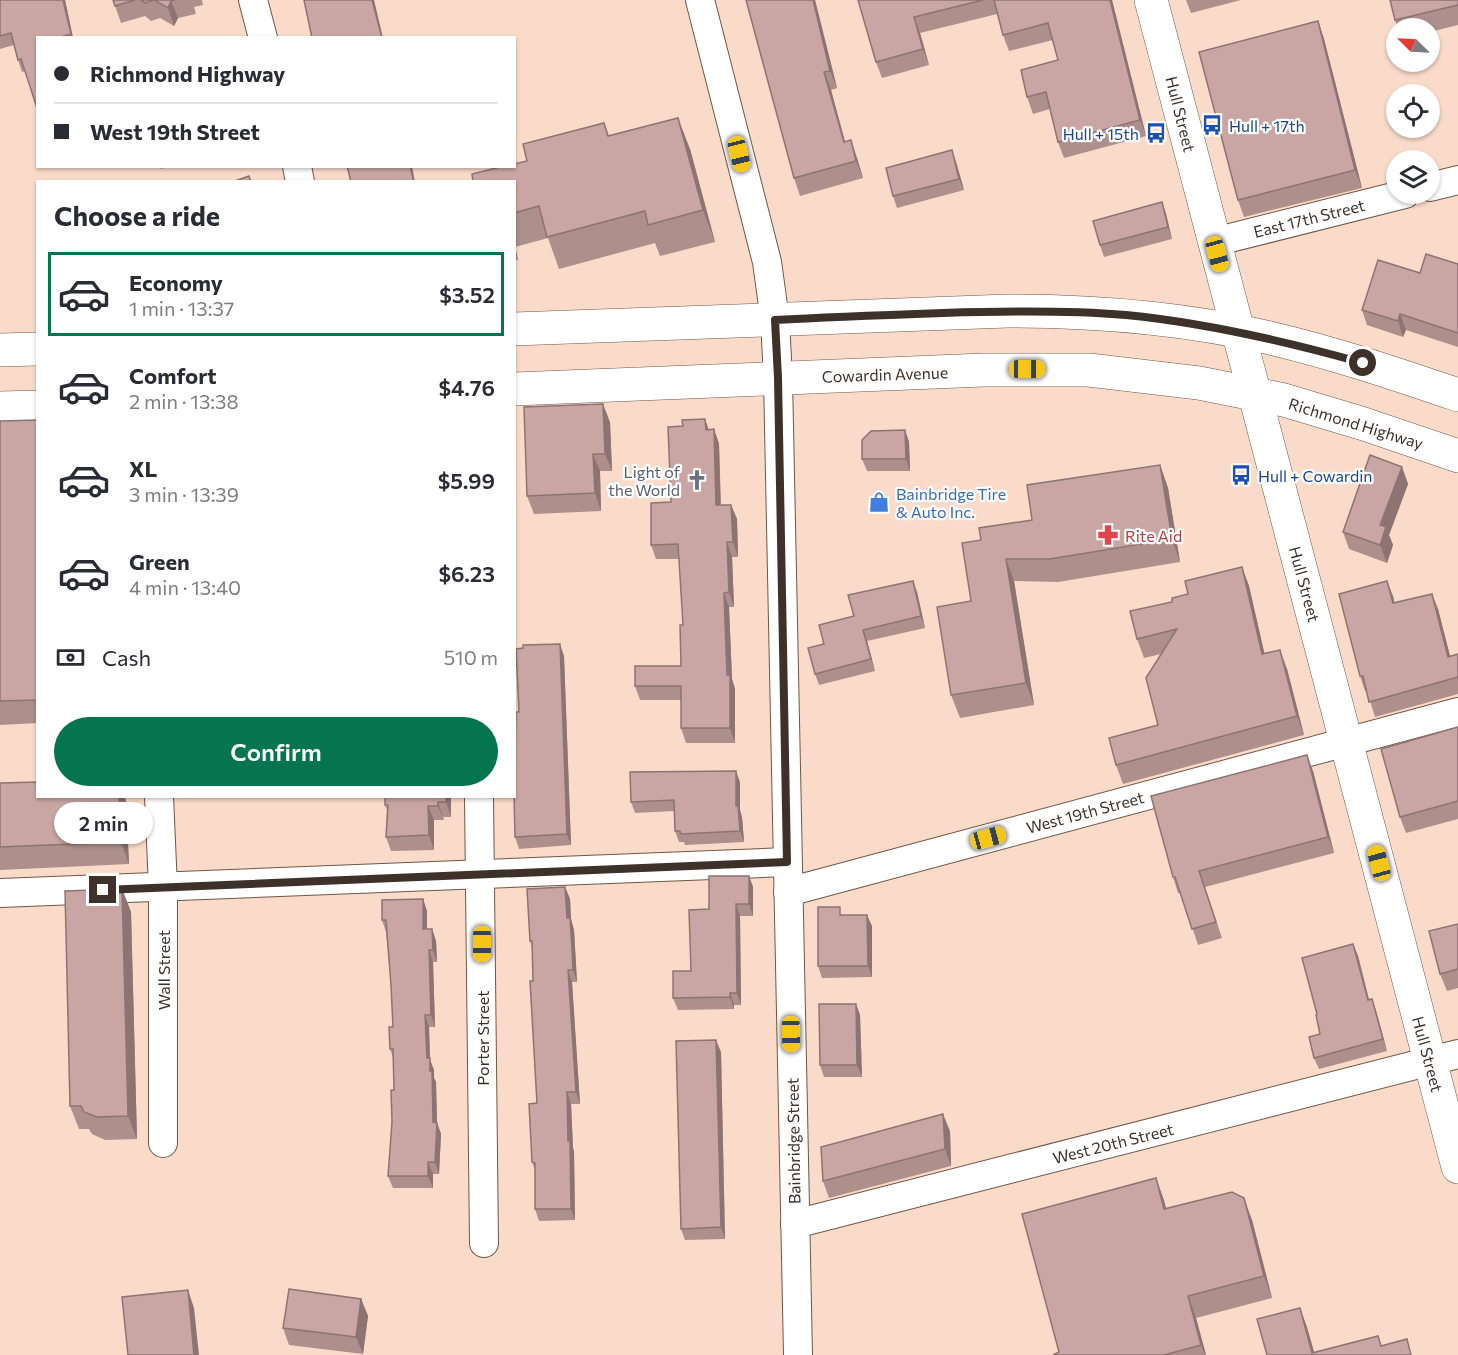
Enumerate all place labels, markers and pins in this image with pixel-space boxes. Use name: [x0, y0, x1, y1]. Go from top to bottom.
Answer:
bus stop icon: Hull + 17th: [1200, 113, 1224, 137]
place label: Hull + 17th: [1229, 116, 1305, 135]
bus stop icon: Hull + 15th: [1144, 121, 1168, 145]
place label: Hull + 15th: [1063, 124, 1139, 143]
place label: Light of the World: [608, 462, 681, 499]
bus stop icon: Hull + Cowardin: [1229, 463, 1253, 487]
place label: Hull + Cowardin: [1258, 466, 1372, 485]
church icon: Light of the World: [685, 468, 709, 492]
place label: Bainbridge Tire & Auto Inc.: [896, 484, 1006, 521]
shop icon: Bainbridge Tire & Auto Inc.: [867, 490, 891, 514]
pharmacy icon: Rite Aid: [1096, 523, 1120, 547]
place label: Rite Aid: [1125, 526, 1182, 545]

